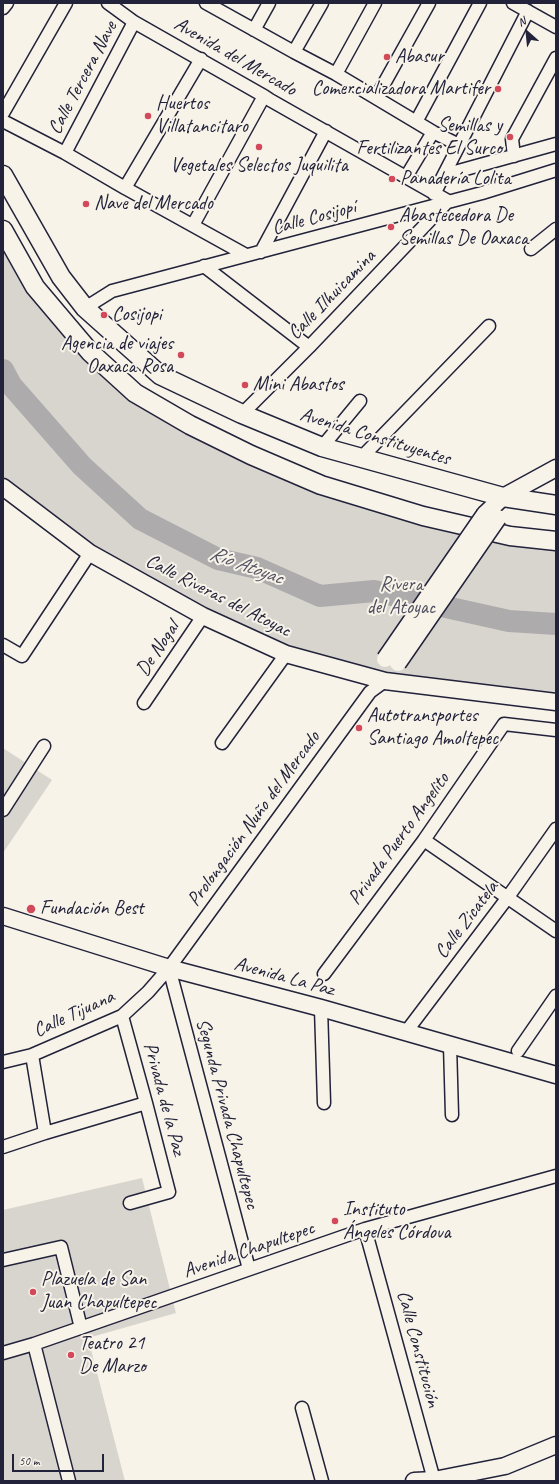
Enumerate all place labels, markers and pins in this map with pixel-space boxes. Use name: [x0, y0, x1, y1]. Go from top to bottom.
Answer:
place label: Abasur: [395, 45, 444, 69]
marker: Abasur: [382, 52, 392, 62]
place label: Comercializadora Martifer: [312, 77, 490, 101]
marker: Comercializadora Martifer: [493, 84, 503, 94]
place label: Huertos Villatancitaro: [156, 92, 248, 139]
marker: Huertos Villatancitaro: [143, 111, 153, 121]
place label: Semillas y Fertilizantes El Surco: [356, 114, 502, 161]
marker: Semillas y Fertilizantes El Surco: [505, 132, 515, 142]
marker: Vegetales Selectos Juquilita: [254, 142, 264, 152]
place label: Vegetales Selectos Juquilita: [170, 154, 348, 178]
place label: Panadería Lolita: [400, 167, 511, 191]
marker: Panadería Lolita: [387, 174, 397, 184]
place label: Nave del Mercado: [94, 192, 213, 216]
marker: Nave del Mercado: [81, 199, 91, 209]
place label: Abastecedora De Semillas De Oaxaca: [399, 204, 528, 251]
marker: Abastecedora De Semillas De Oaxaca: [386, 222, 396, 232]
place label: Cosijopi: [112, 303, 161, 327]
marker: Cosijopi: [99, 310, 109, 320]
place label: Agencia de viajes Oaxaca Rosa: [61, 332, 173, 379]
marker: Agencia de viajes Oaxaca Rosa: [176, 350, 186, 360]
place label: Mini Abastos: [253, 373, 344, 397]
marker: Mini Abastos: [240, 380, 250, 390]
place label: Autotransportes Santiago Amoltepec: [367, 704, 498, 751]
marker: Autotransportes Santiago Amoltepec: [354, 723, 364, 733]
place label: Fundación Best: [40, 897, 144, 921]
marker: Fundación Best: [25, 903, 37, 915]
place label: Instituto Ángeles Córdova: [343, 1198, 450, 1245]
marker: Instituto Ángeles Córdova: [330, 1216, 340, 1226]
place label: Plazuela de San Juan Chapultepec: [41, 1268, 156, 1315]
marker: Plazuela de San Juan Chapultepec: [28, 1287, 38, 1297]
place label: Teatro 21 De Marzo: [79, 1332, 146, 1379]
marker: Teatro 21 De Marzo: [66, 1350, 76, 1360]

